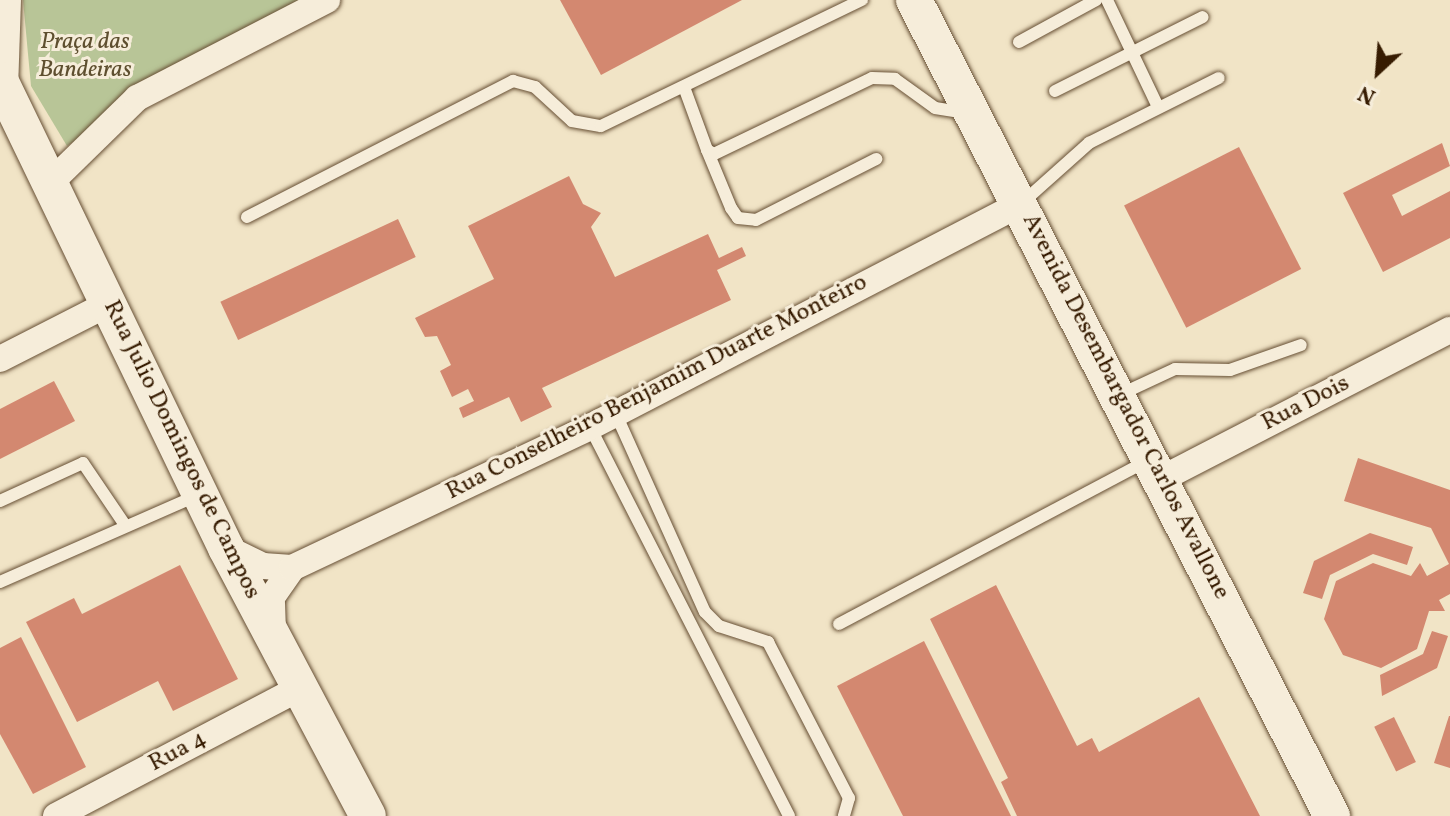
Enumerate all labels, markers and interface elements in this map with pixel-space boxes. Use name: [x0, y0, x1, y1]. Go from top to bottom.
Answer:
park label: Praça das Bandeiras: [39, 29, 131, 85]
north arrow: [1338, 32, 1418, 112]
text: N: [1353, 77, 1381, 111]
street label: Avenida Desembargador Carlos Avallone: [1015, 209, 1235, 605]
street label: Rua Conselheiro Benjamim Duarte Monteiro: [442, 269, 872, 507]
street label: Rua Julio Domingos de Campos: [96, 296, 266, 604]
street label: Rua Dois: [1257, 370, 1355, 438]
street label: Rua 4: [144, 725, 212, 779]

